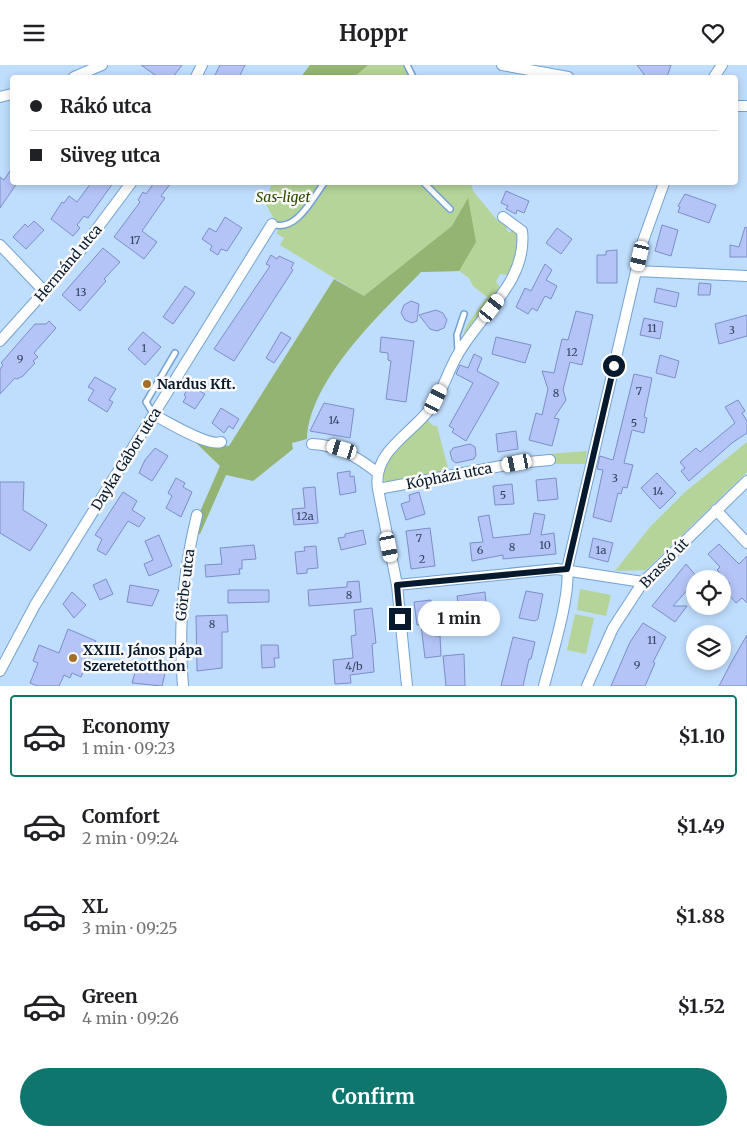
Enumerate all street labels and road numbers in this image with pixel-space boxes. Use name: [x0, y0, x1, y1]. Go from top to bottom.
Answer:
street label: Hermánd utca: [30, 220, 106, 305]
street label: Dayka Gábor utca: [87, 404, 165, 514]
street label: Kópházi utca: [405, 459, 494, 493]
street label: Brassó út: [636, 534, 692, 592]
street label: Görbe utca: [172, 547, 198, 622]

